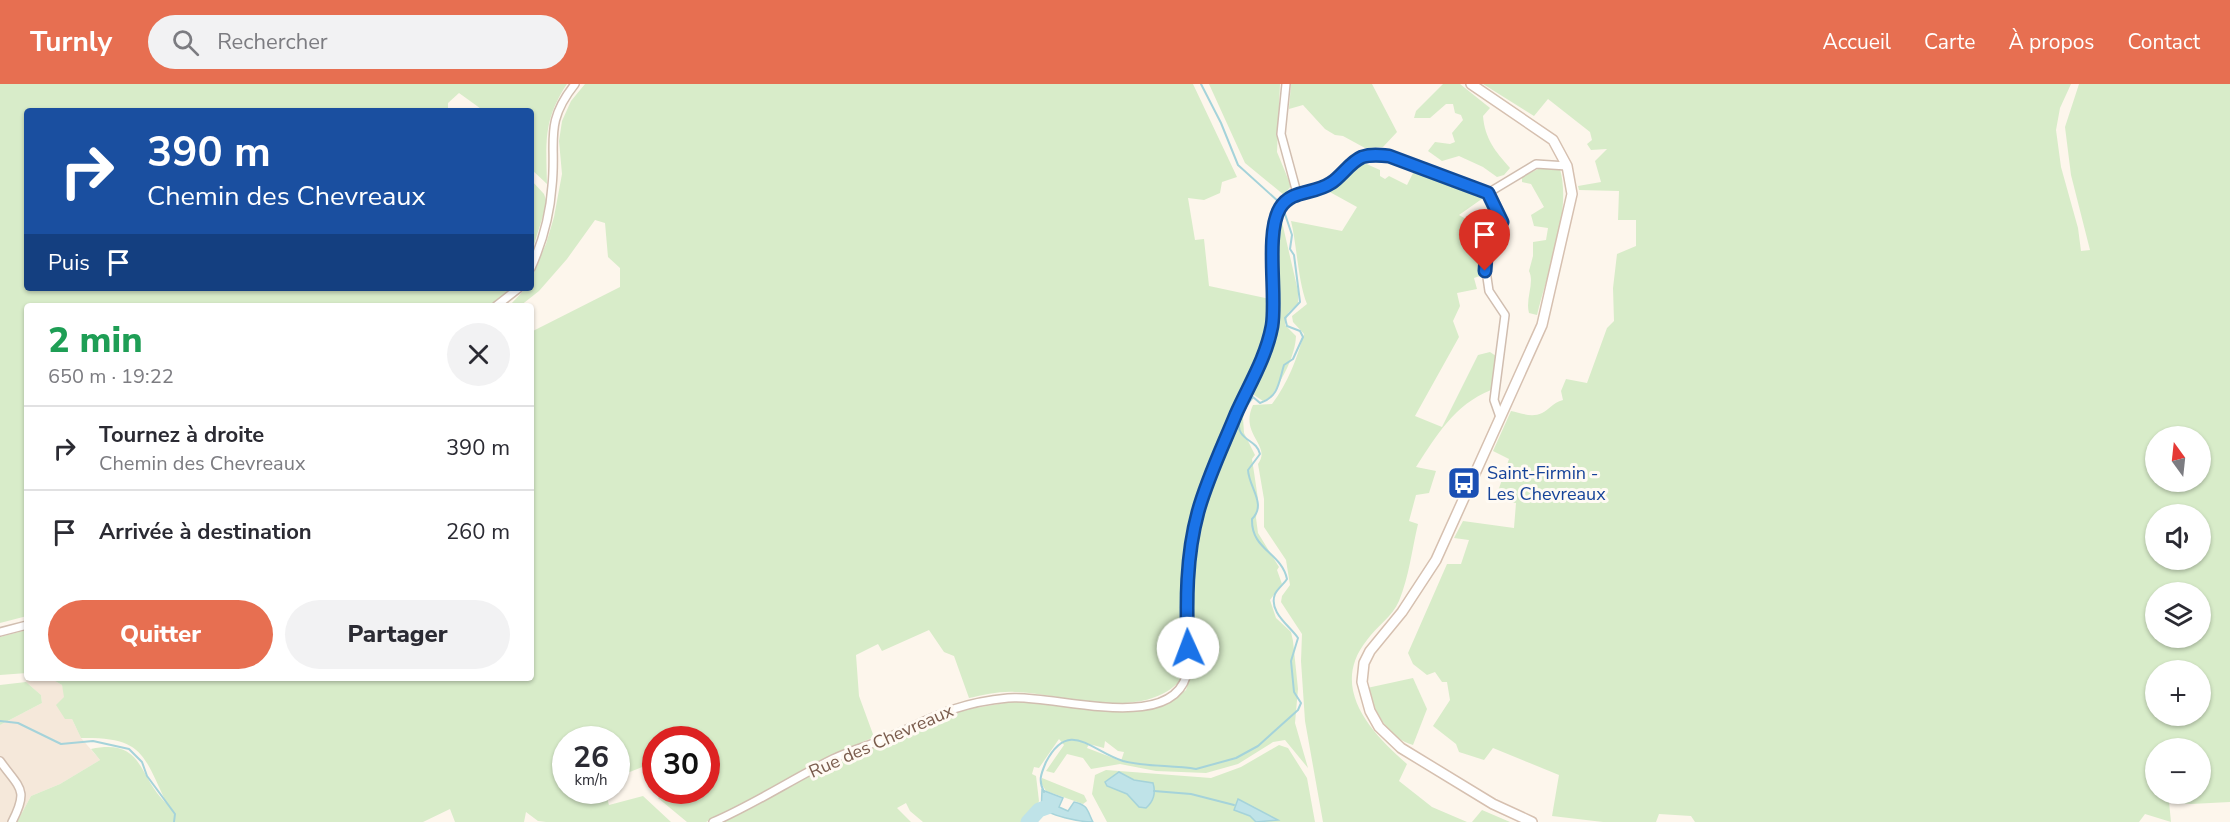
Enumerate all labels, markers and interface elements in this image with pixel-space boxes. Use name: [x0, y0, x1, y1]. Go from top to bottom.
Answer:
search box: [148, 15, 568, 69]
text: Turnly: [30, 23, 112, 61]
icon: search: [169, 26, 202, 59]
text: Rechercher: [217, 27, 328, 57]
text: Accueil: [1822, 28, 1891, 56]
text: Carte: [1924, 28, 1975, 56]
text: À propos: [2008, 28, 2094, 56]
text: Contact: [2127, 28, 2200, 56]
text: 390 m: [147, 124, 271, 181]
icon: right: [48, 132, 126, 210]
text: Chemin des Chevreaux: [147, 178, 426, 215]
pin: [1459, 209, 1510, 271]
icon: arrive: [1468, 218, 1501, 251]
icon: arrive: [102, 246, 135, 279]
text: Puis: [48, 248, 90, 278]
text: 2 min: [48, 316, 143, 365]
button: close: [447, 323, 510, 386]
text: 650 m · 19:22: [48, 363, 174, 390]
text: Tournez à droite: [99, 420, 264, 450]
north arrow: [2145, 426, 2211, 492]
map controls: [2145, 426, 2211, 804]
icon: right: [48, 432, 81, 465]
text: 390 m: [446, 433, 510, 463]
text: Chemin des Chevreaux: [99, 450, 305, 477]
place label: Saint-Firmin - Les Chevreaux: [1487, 461, 1606, 506]
bus stop icon: Saint-Firmin - Les Chevreaux: [1446, 465, 1482, 501]
button: sound: [2145, 504, 2211, 570]
icon: arrive: [48, 516, 81, 549]
text: Arrivée à destination: [99, 517, 312, 547]
text: 260 m: [446, 517, 510, 547]
button: layers: [2145, 582, 2211, 648]
button: Quitter: [48, 600, 273, 669]
button: Partager: [285, 600, 510, 669]
position arrow: [1156, 616, 1220, 680]
button: +: [2145, 660, 2211, 726]
street label: Rue des Chevreaux: [805, 698, 958, 784]
speed limit sign: 30: [642, 726, 720, 804]
text: 26: [573, 737, 609, 778]
button: −: [2145, 738, 2211, 804]
text: km/h: [574, 770, 608, 790]

